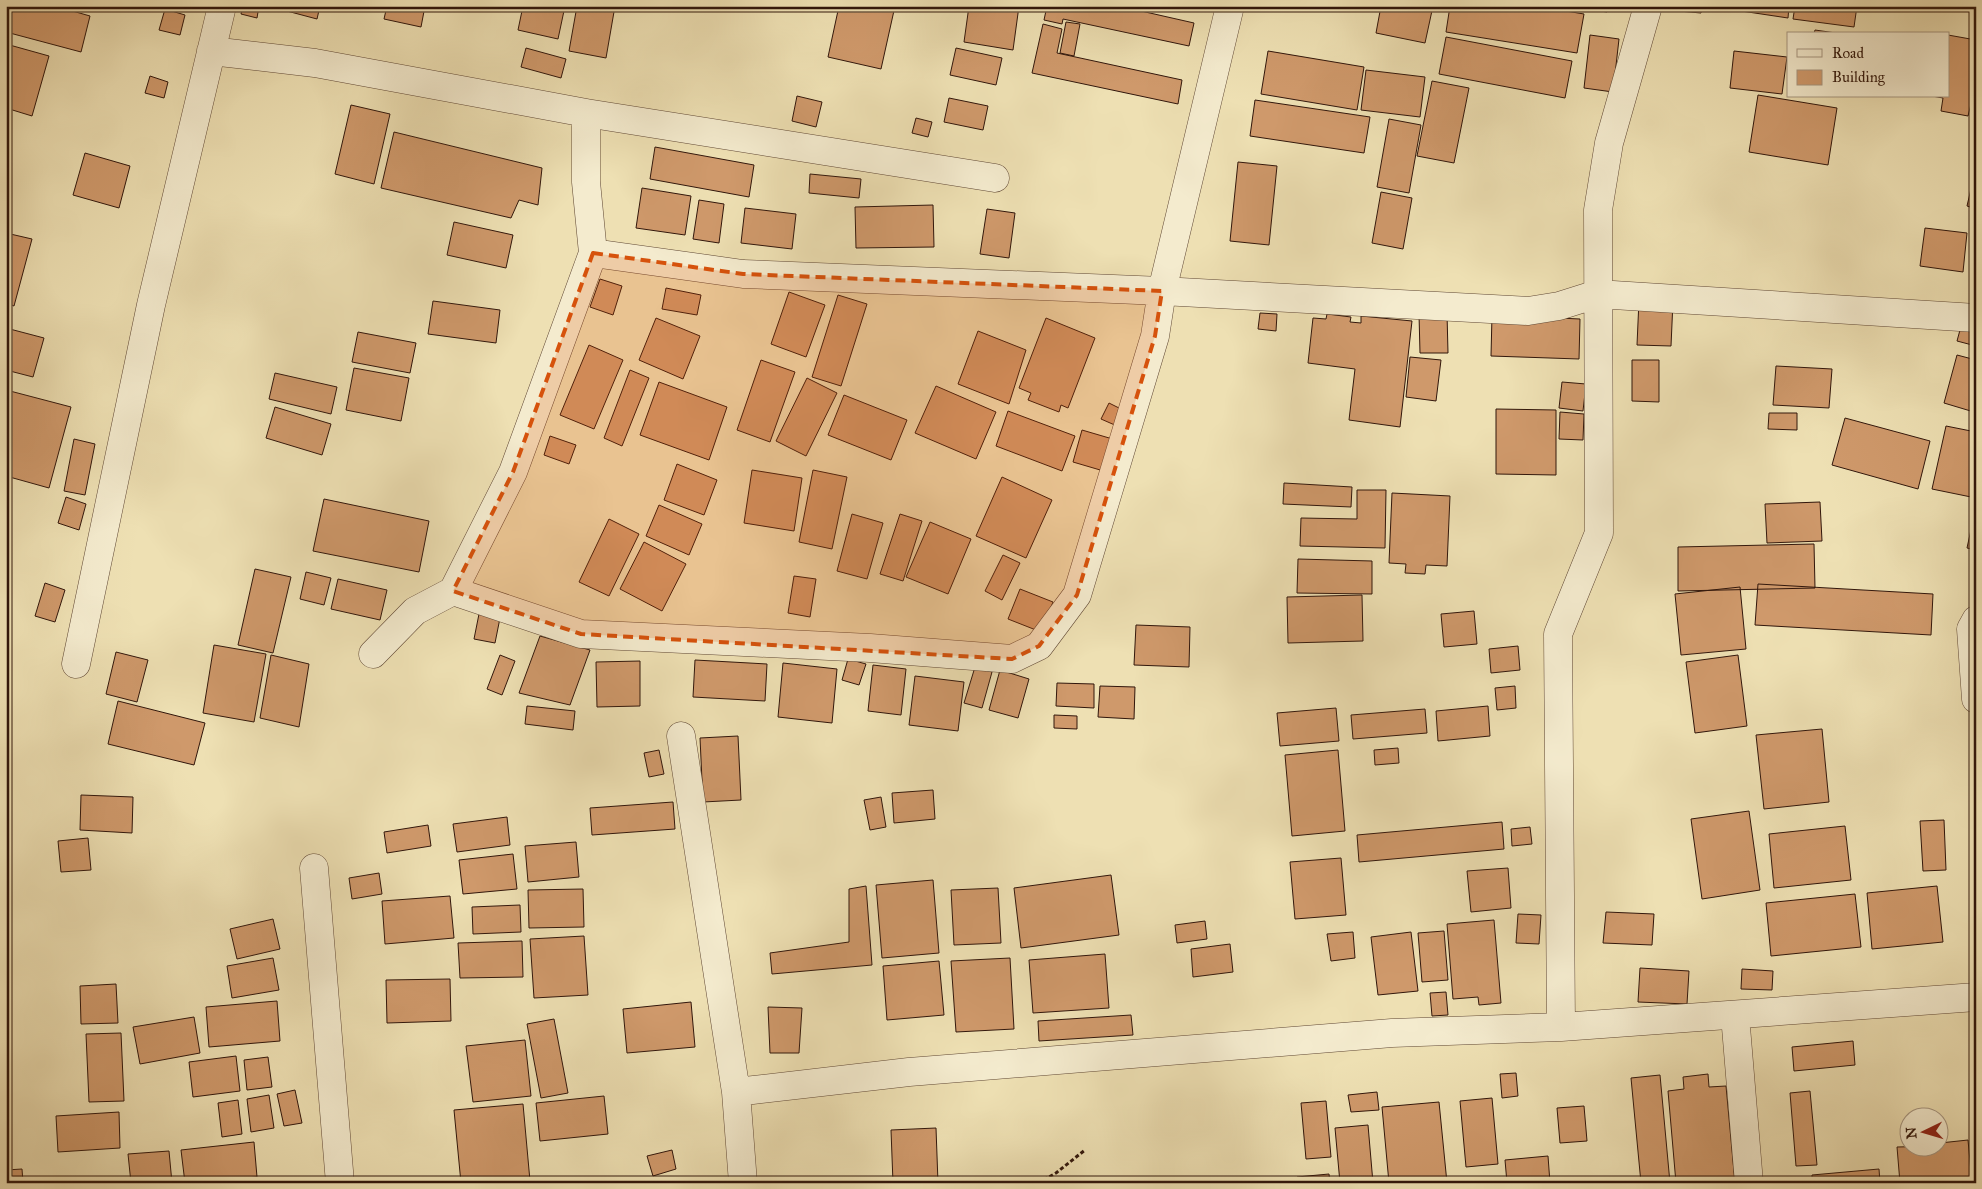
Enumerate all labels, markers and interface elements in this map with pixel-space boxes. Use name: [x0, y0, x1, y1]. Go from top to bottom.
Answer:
legend: [1787, 32, 1950, 98]
text: Road: [1832, 44, 1864, 62]
text: Building: [1832, 68, 1886, 86]
north arrow: [1900, 1106, 1950, 1156]
text: N: [1903, 1126, 1921, 1140]

